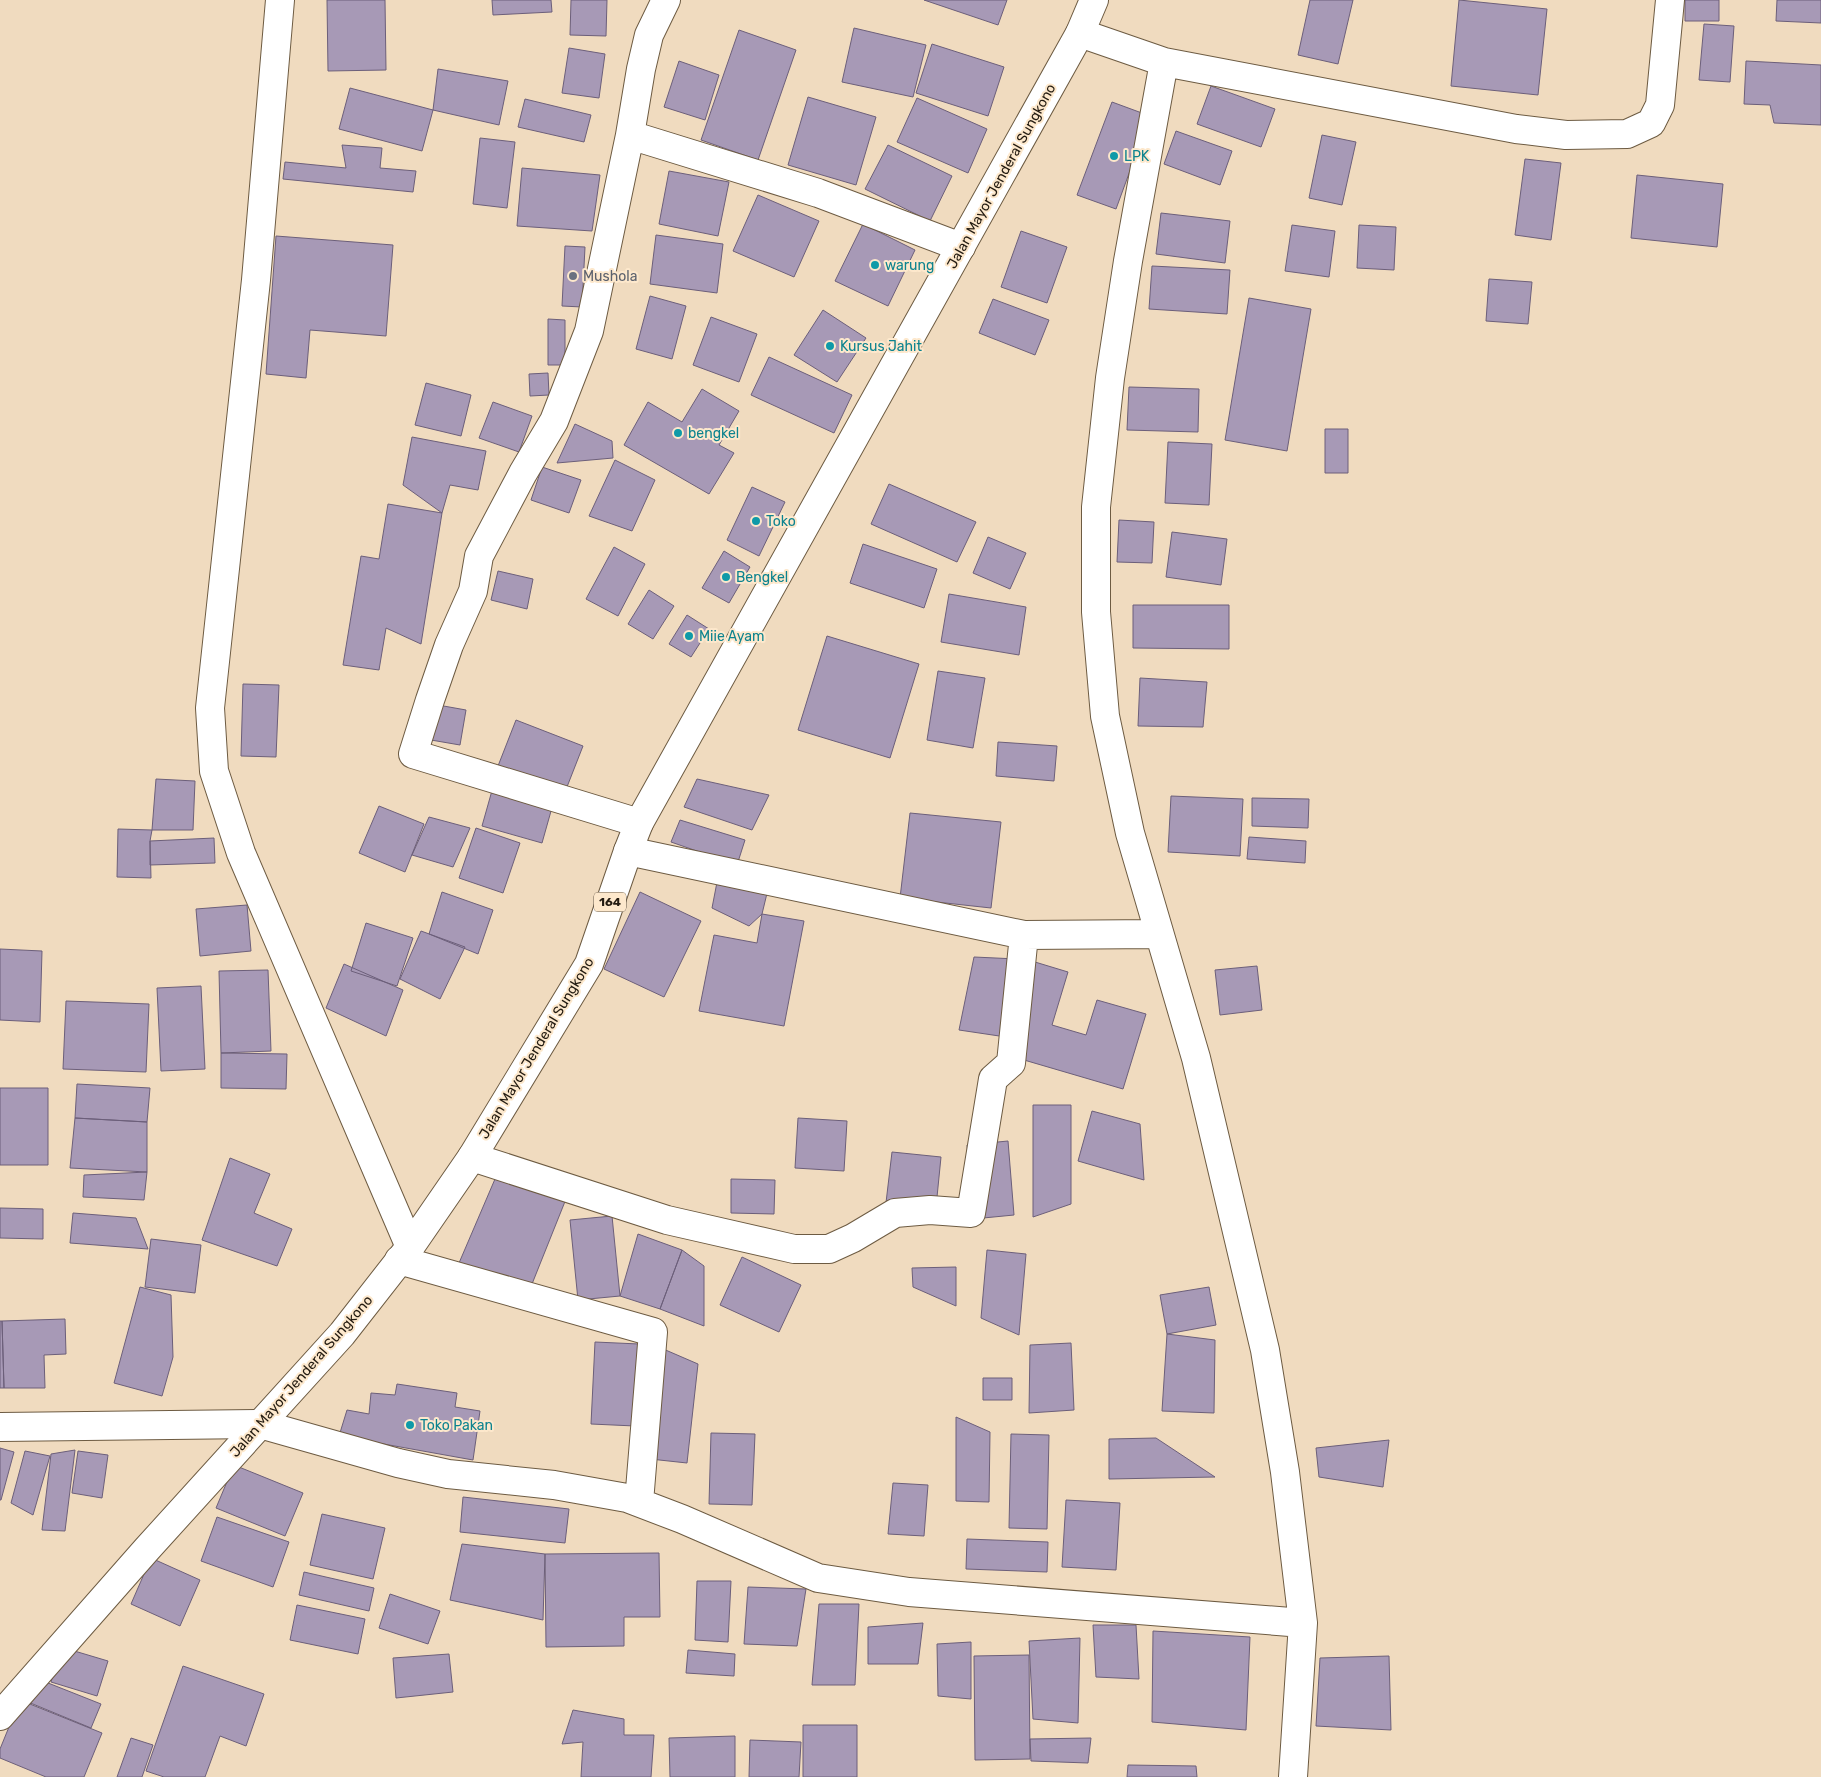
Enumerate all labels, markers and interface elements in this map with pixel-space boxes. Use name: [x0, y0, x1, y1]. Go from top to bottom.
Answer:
street label: Jalan Mayor Jenderal Sungkono: [943, 81, 1059, 272]
place label: LPK: [1124, 148, 1150, 165]
marker: LPK: [1108, 150, 1120, 162]
place label: warung: [885, 257, 934, 274]
marker: warung: [869, 259, 881, 271]
place label: Mushola: [583, 268, 637, 285]
marker: Mushola: [567, 270, 579, 282]
place label: Kursus Jahit: [840, 338, 922, 355]
marker: Kursus Jahit: [824, 340, 836, 352]
place label: bengkel: [688, 425, 739, 442]
marker: bengkel: [672, 427, 684, 439]
place label: Toko: [766, 513, 796, 530]
marker: Toko: [750, 515, 762, 527]
place label: Bengkel: [736, 569, 788, 586]
marker: Bengkel: [720, 571, 732, 583]
place label: Miie Ayam: [699, 628, 764, 645]
marker: Miie Ayam: [683, 630, 695, 642]
road number: 164: [594, 892, 626, 912]
street label: Jalan Mayor Jenderal Sungkono: [475, 954, 597, 1142]
street label: Jalan Mayor Jenderal Sungkono: [226, 1292, 376, 1461]
place label: Toko Pakan: [420, 1417, 493, 1434]
marker: Toko Pakan: [404, 1419, 416, 1431]

